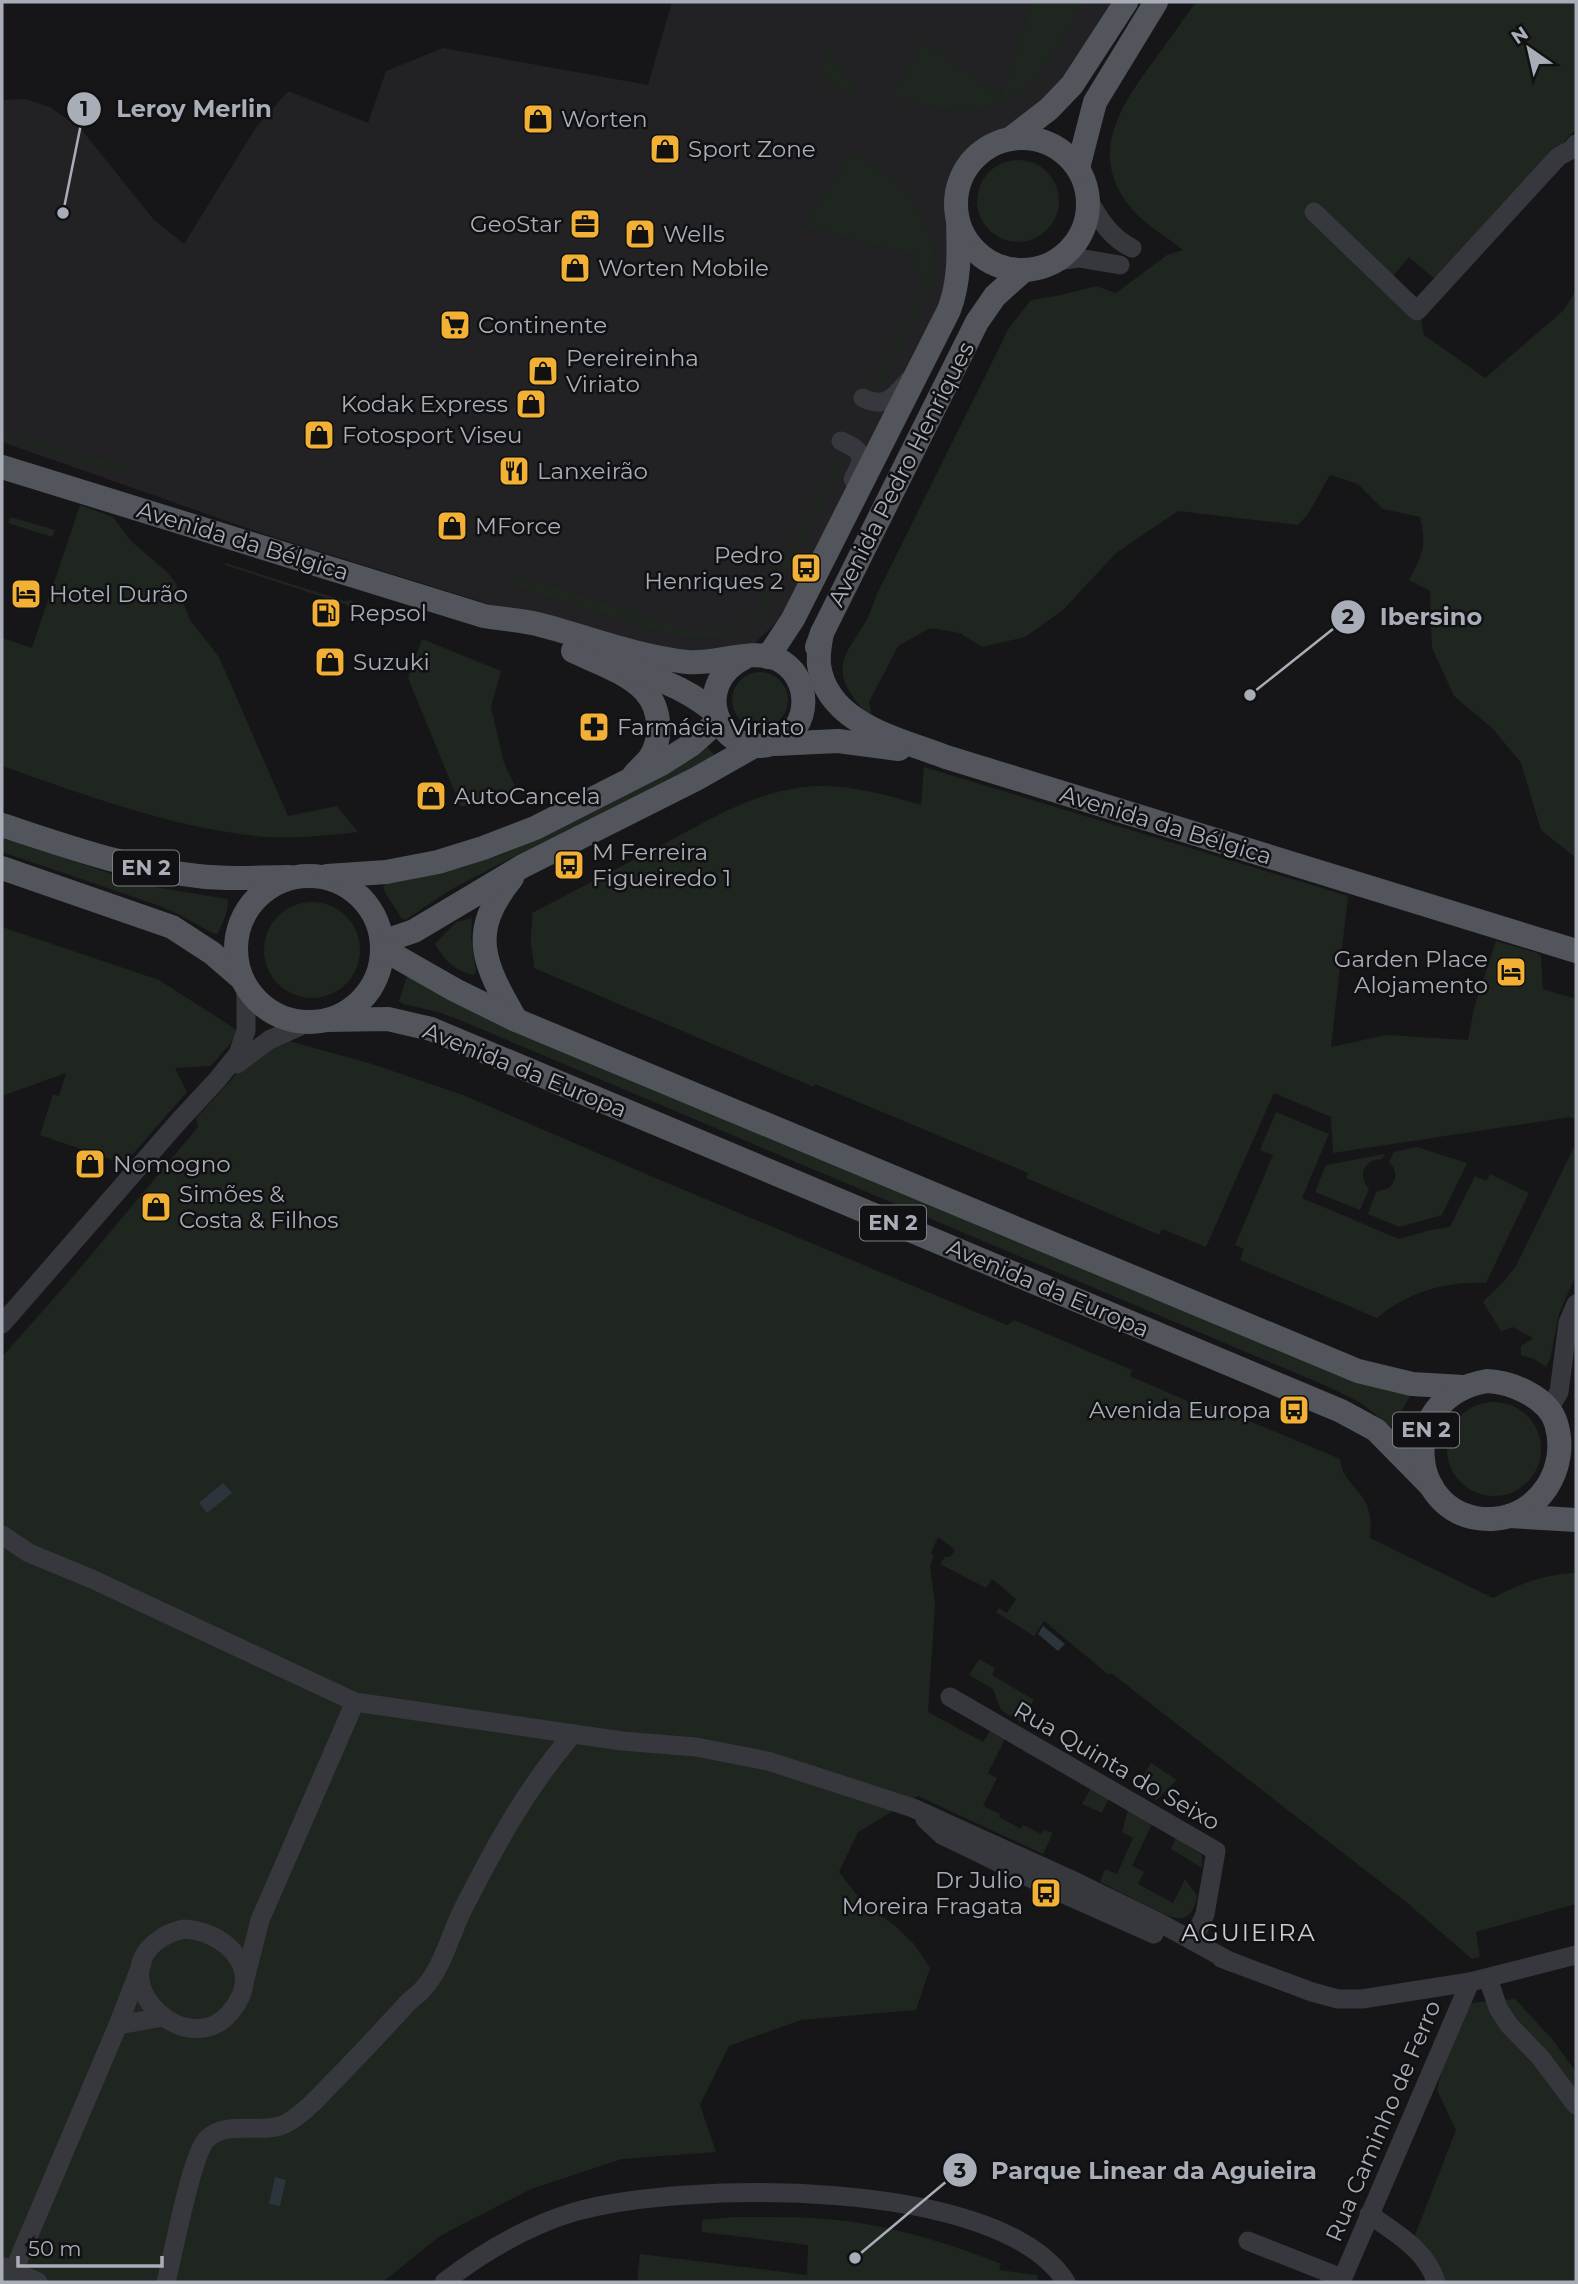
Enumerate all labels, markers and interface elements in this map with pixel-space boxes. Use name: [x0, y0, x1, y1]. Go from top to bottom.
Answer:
north arrow: [1494, 14, 1564, 84]
text: N: [1507, 21, 1533, 49]
callout: Leroy Merlin: [67, 86, 285, 131]
text: Leroy Merlin: [116, 94, 272, 123]
text: 1: [80, 96, 88, 121]
shop icon: Worten: [521, 102, 555, 136]
place label: Worten: [561, 105, 648, 133]
shop icon: Sport Zone: [648, 132, 682, 166]
place label: Sport Zone: [688, 135, 816, 163]
office icon: GeoStar: [568, 207, 602, 241]
place label: GeoStar: [470, 210, 562, 238]
shop icon: Wells: [623, 217, 657, 251]
place label: Wells: [663, 220, 725, 248]
shop icon: Worten Mobile: [558, 251, 592, 285]
place label: Worten Mobile: [598, 254, 769, 282]
supermarket icon: Continente: [438, 308, 472, 342]
place label: Continente: [478, 311, 607, 339]
street label: Avenida Pedro Henriques: [822, 337, 980, 611]
place label: Pereireinha Viriato: [566, 344, 699, 398]
shop icon: Pereireinha Viriato: [526, 354, 560, 388]
shop icon: Kodak Express: [514, 387, 548, 421]
place label: Kodak Express: [341, 390, 508, 418]
shop icon: Fotosport Viseu: [302, 418, 336, 452]
place label: Fotosport Viseu: [342, 421, 522, 449]
restaurant icon: Lanxeirão: [497, 454, 531, 488]
place label: Lanxeirão: [537, 457, 648, 485]
street label: Avenida da Bélgica: [134, 495, 352, 587]
shop icon: MForce: [435, 509, 469, 543]
place label: MForce: [475, 512, 561, 540]
place label: Pedro Henriques 2: [644, 541, 783, 595]
bus stop icon: Pedro Henriques 2: [789, 551, 823, 585]
hotel icon: Hotel Durão: [9, 577, 43, 611]
place label: Hotel Durão: [49, 580, 188, 608]
callout: Ibersino: [1331, 594, 1496, 639]
fuel station icon: Repsol: [309, 596, 343, 630]
place label: Repsol: [349, 599, 427, 627]
text: Ibersino: [1380, 602, 1482, 631]
text: 2: [1342, 604, 1354, 629]
shop icon: Suzuki: [313, 645, 347, 679]
place label: Suzuki: [353, 648, 430, 676]
pharmacy icon: Farmácia Viriato: [577, 710, 611, 744]
place label: Farmácia Viriato: [617, 713, 804, 741]
shop icon: AutoCancela: [414, 779, 448, 813]
street label: Avenida da Bélgica: [1057, 779, 1275, 871]
place label: AutoCancela: [454, 782, 601, 810]
place label: M Ferreira Figueiredo 1: [592, 838, 731, 892]
bus stop icon: M Ferreira Figueiredo 1: [552, 848, 586, 882]
road number: EN 2: [113, 850, 179, 886]
place label: Garden Place Alojamento: [1334, 945, 1488, 999]
hotel icon: Garden Place Alojamento: [1494, 955, 1528, 989]
street label: Avenida da Europa: [419, 1016, 631, 1124]
shop icon: Nomogno: [73, 1147, 107, 1181]
place label: Nomogno: [113, 1150, 231, 1178]
place label: Simões & Costa & Filhos: [179, 1180, 338, 1234]
shop icon: Simões & Costa & Filhos: [139, 1190, 173, 1224]
road number: EN 2: [860, 1206, 926, 1240]
street label: Avenida da Europa: [943, 1233, 1153, 1343]
bus stop icon: Avenida Europa: [1277, 1393, 1311, 1427]
place label: Avenida Europa: [1089, 1396, 1271, 1424]
road number: EN 2: [1393, 1412, 1459, 1448]
street label: Rua Quinta do Seixo: [1009, 1696, 1225, 1836]
place label: Dr Julio Moreira Fragata: [842, 1866, 1023, 1920]
bus stop icon: Dr Julio Moreira Fragata: [1029, 1876, 1063, 1910]
district label: AGUIEIRA: [1181, 1918, 1317, 1947]
street label: Rua Caminho de Ferro: [1319, 1996, 1447, 2246]
callout: Parque Linear da Aguieira: [942, 2148, 1331, 2193]
text: Parque Linear da Aguieira: [991, 2156, 1317, 2185]
text: 3: [953, 2158, 966, 2183]
scale bar: [18, 2224, 161, 2268]
text: 50 m: [28, 2236, 82, 2261]

